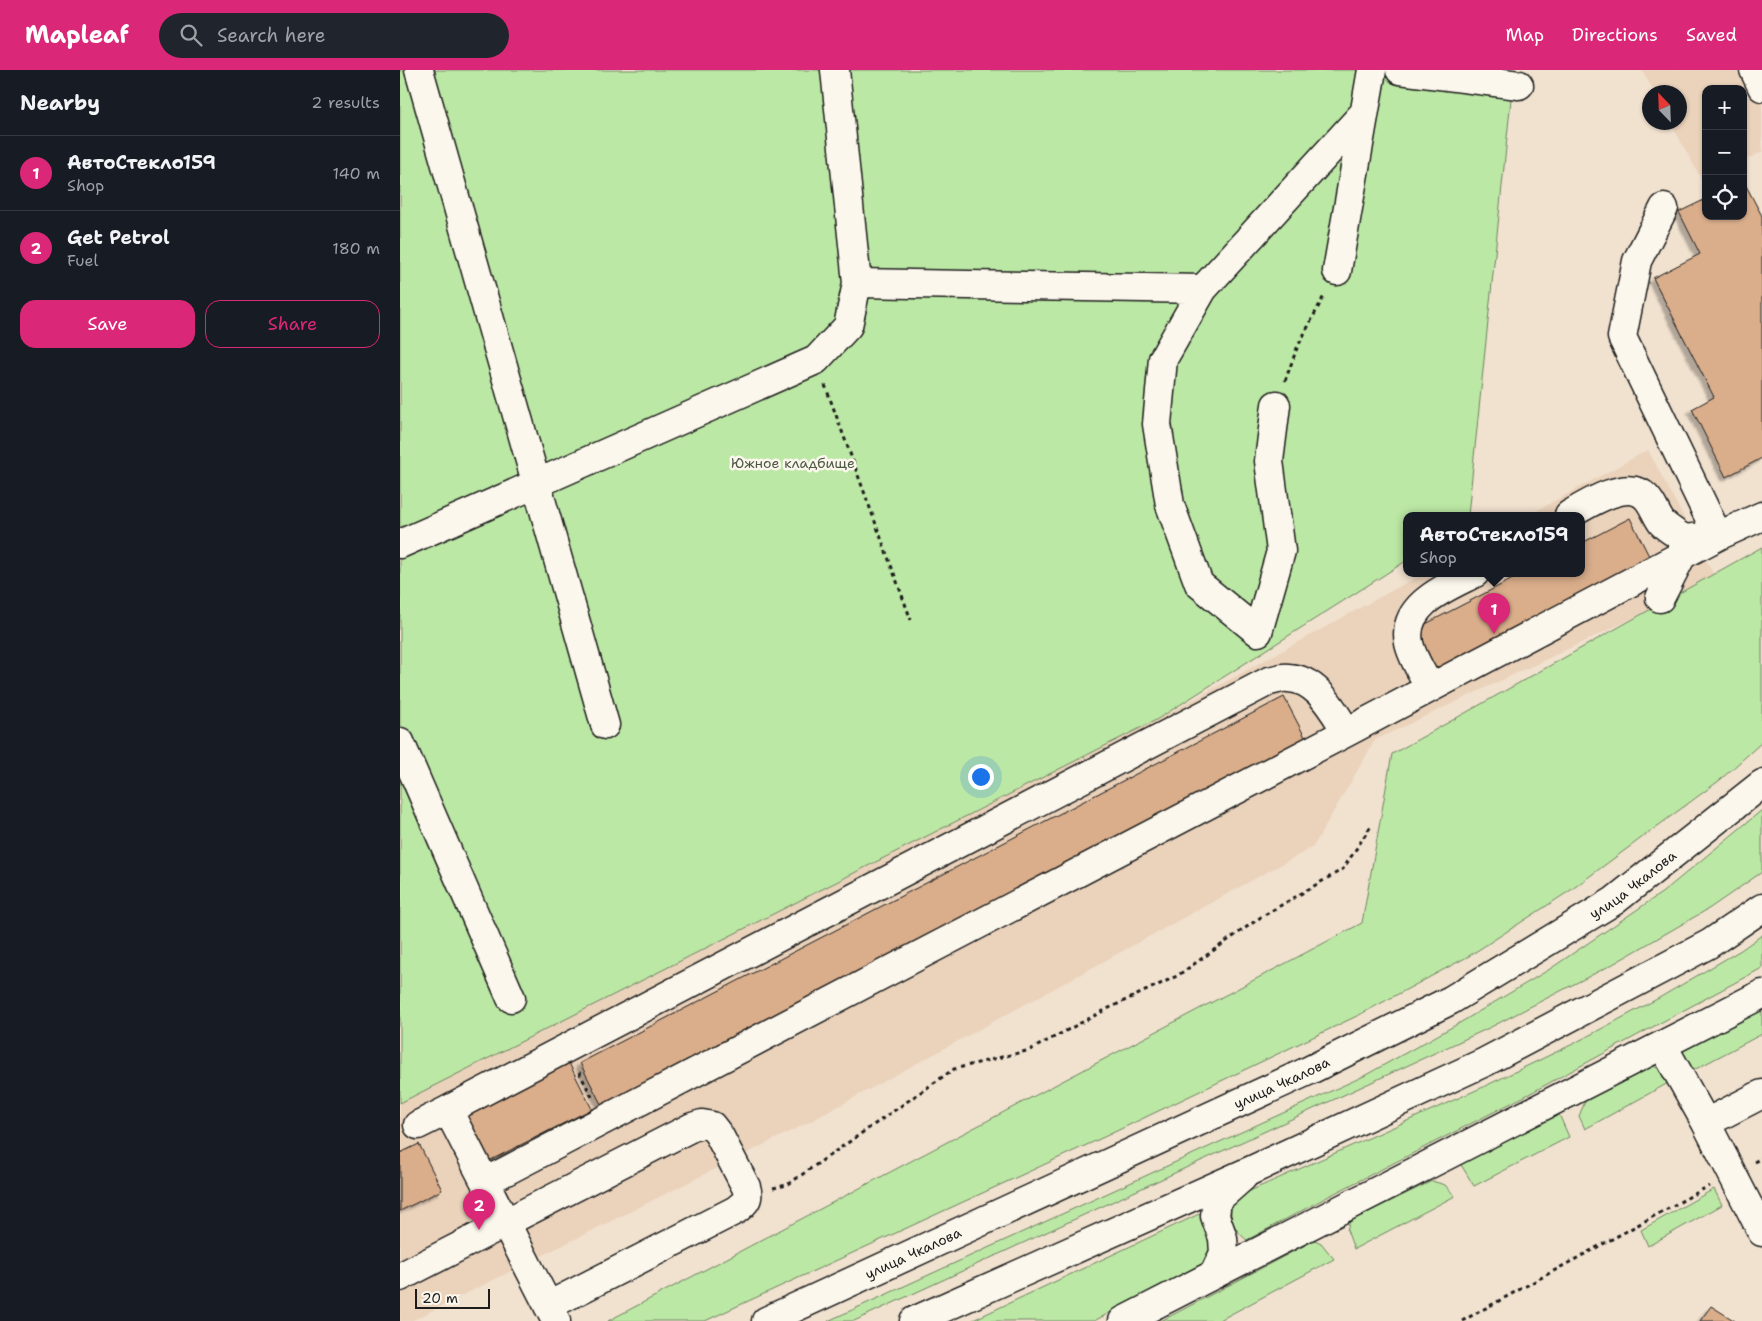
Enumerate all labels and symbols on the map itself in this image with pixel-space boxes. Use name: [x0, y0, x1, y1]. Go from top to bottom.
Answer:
north arrow: [1642, 85, 1687, 130]
park label: Южное кладбище: [731, 454, 855, 472]
pin: 1: [1478, 593, 1510, 634]
your location: [968, 764, 994, 790]
street label: улица Чкалова: [1586, 846, 1680, 923]
street label: улица Чкалова: [1231, 1053, 1333, 1113]
pin: 2: [463, 1189, 495, 1230]
street label: улица Чкалова: [862, 1223, 964, 1283]
scale bar: [415, 1286, 490, 1309]

